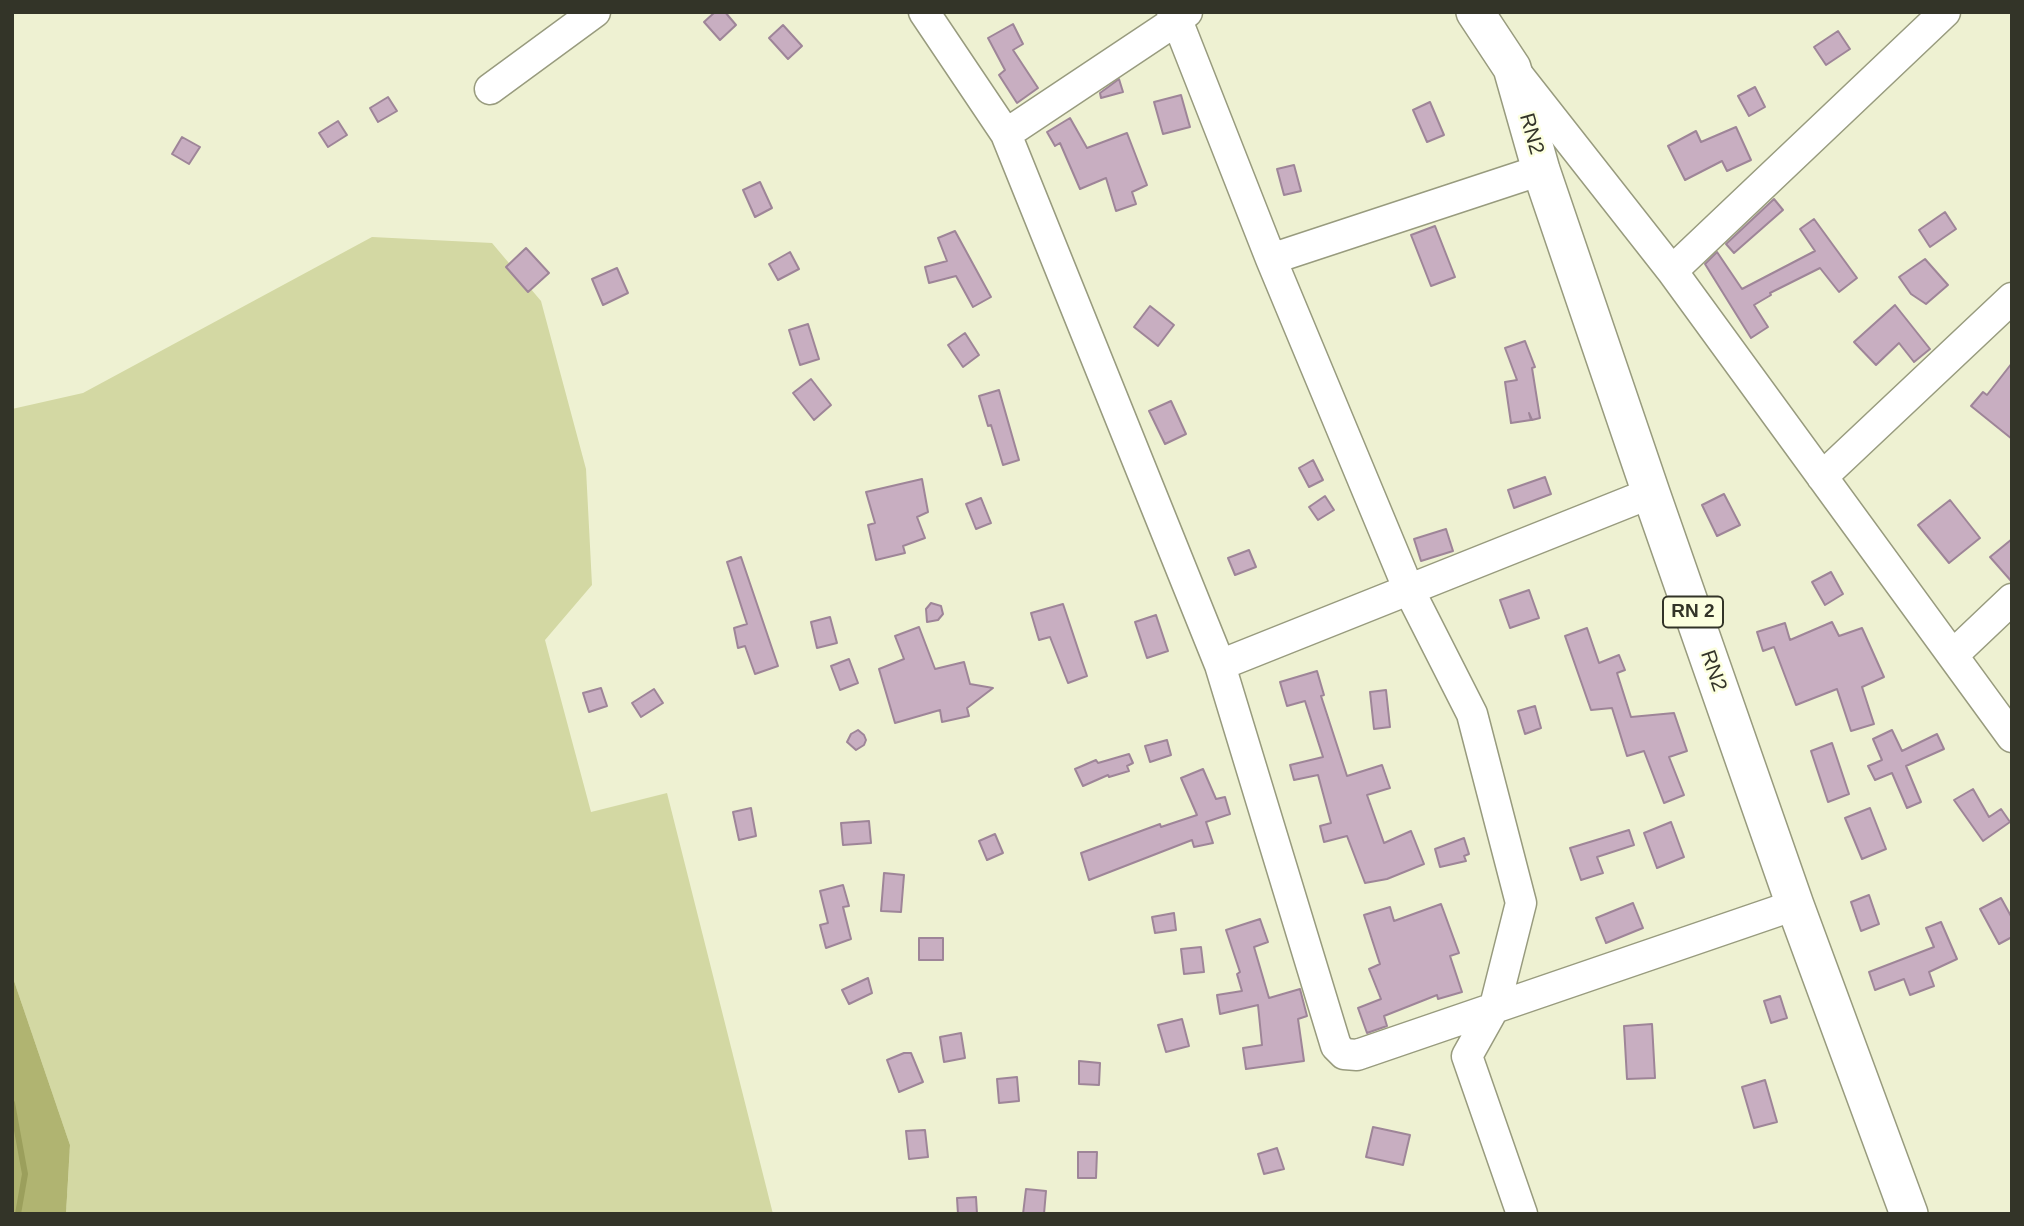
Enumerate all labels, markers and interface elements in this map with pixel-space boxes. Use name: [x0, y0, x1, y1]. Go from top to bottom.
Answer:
street label: RN2: [1513, 110, 1549, 158]
road number: RN 2: [1663, 596, 1723, 628]
street label: RN2: [1694, 647, 1732, 695]

